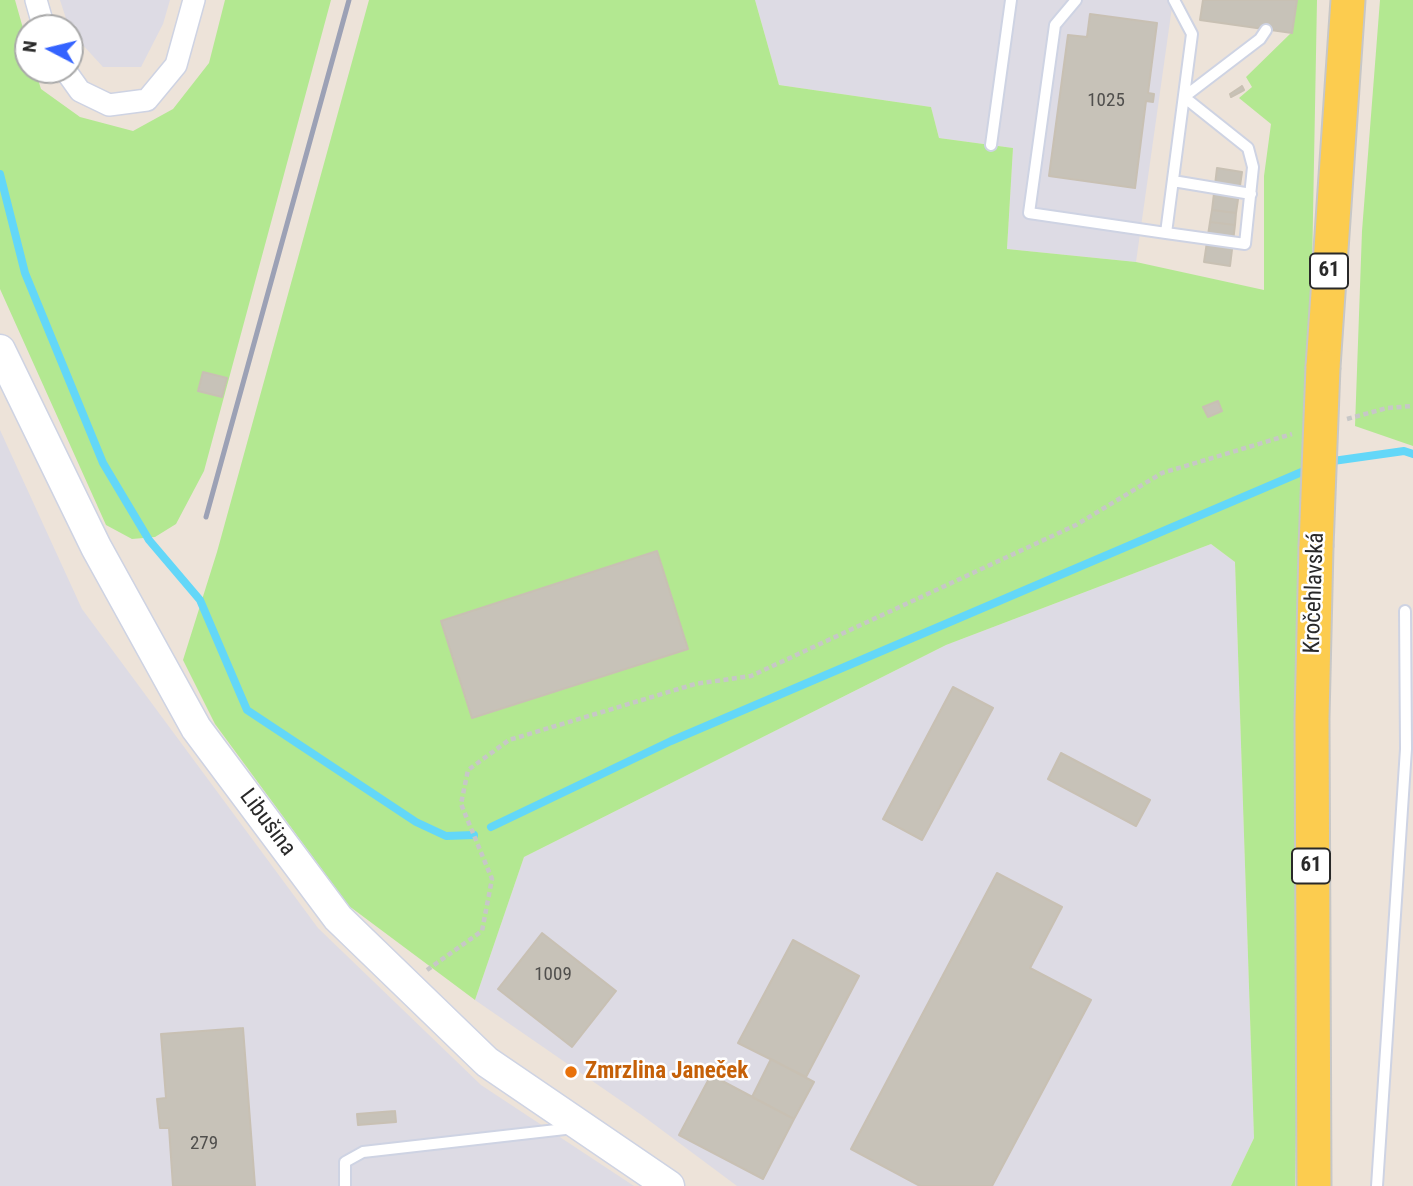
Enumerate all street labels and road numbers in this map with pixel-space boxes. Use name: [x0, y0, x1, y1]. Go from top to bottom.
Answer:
road number: 61: [1310, 254, 1348, 288]
street label: Kročehlavská: [1299, 532, 1331, 654]
street label: Libušina: [233, 784, 301, 862]
road number: 61: [1292, 848, 1330, 884]

